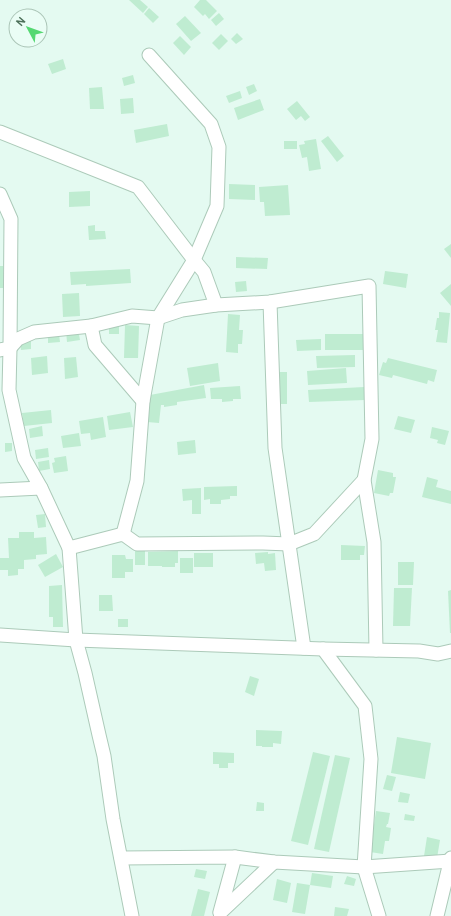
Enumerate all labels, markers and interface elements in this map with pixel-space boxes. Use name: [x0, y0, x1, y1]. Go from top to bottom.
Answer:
north arrow: [8, 8, 48, 48]
text: N: [13, 15, 29, 30]

